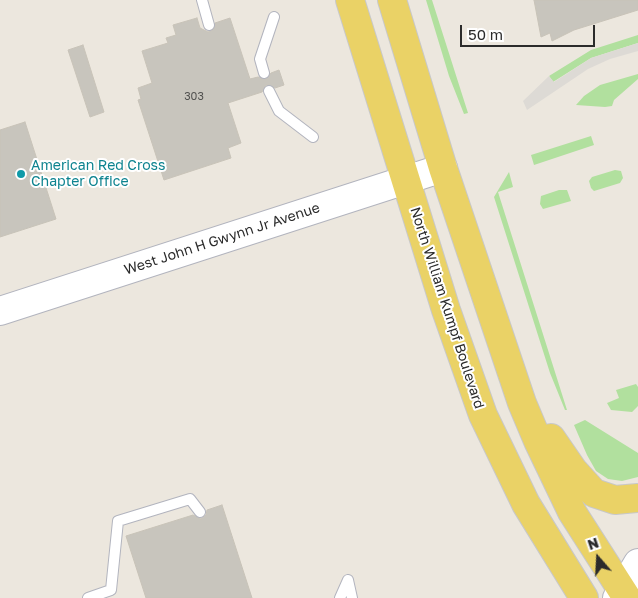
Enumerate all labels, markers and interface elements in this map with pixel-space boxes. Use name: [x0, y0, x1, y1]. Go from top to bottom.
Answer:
scale bar: [463, 15, 598, 47]
text: 50 m: [468, 25, 503, 43]
house number: 303: [184, 90, 204, 104]
place label: American Red Cross Chapter Office: [31, 158, 165, 190]
marker: American Red Cross Chapter Office: [15, 168, 27, 180]
street label: West John H Gwynn Jr Avenue: [122, 199, 322, 279]
street label: North William Kumpf Boulevard: [406, 205, 488, 411]
north arrow: [573, 533, 623, 583]
text: N: [585, 534, 601, 553]

